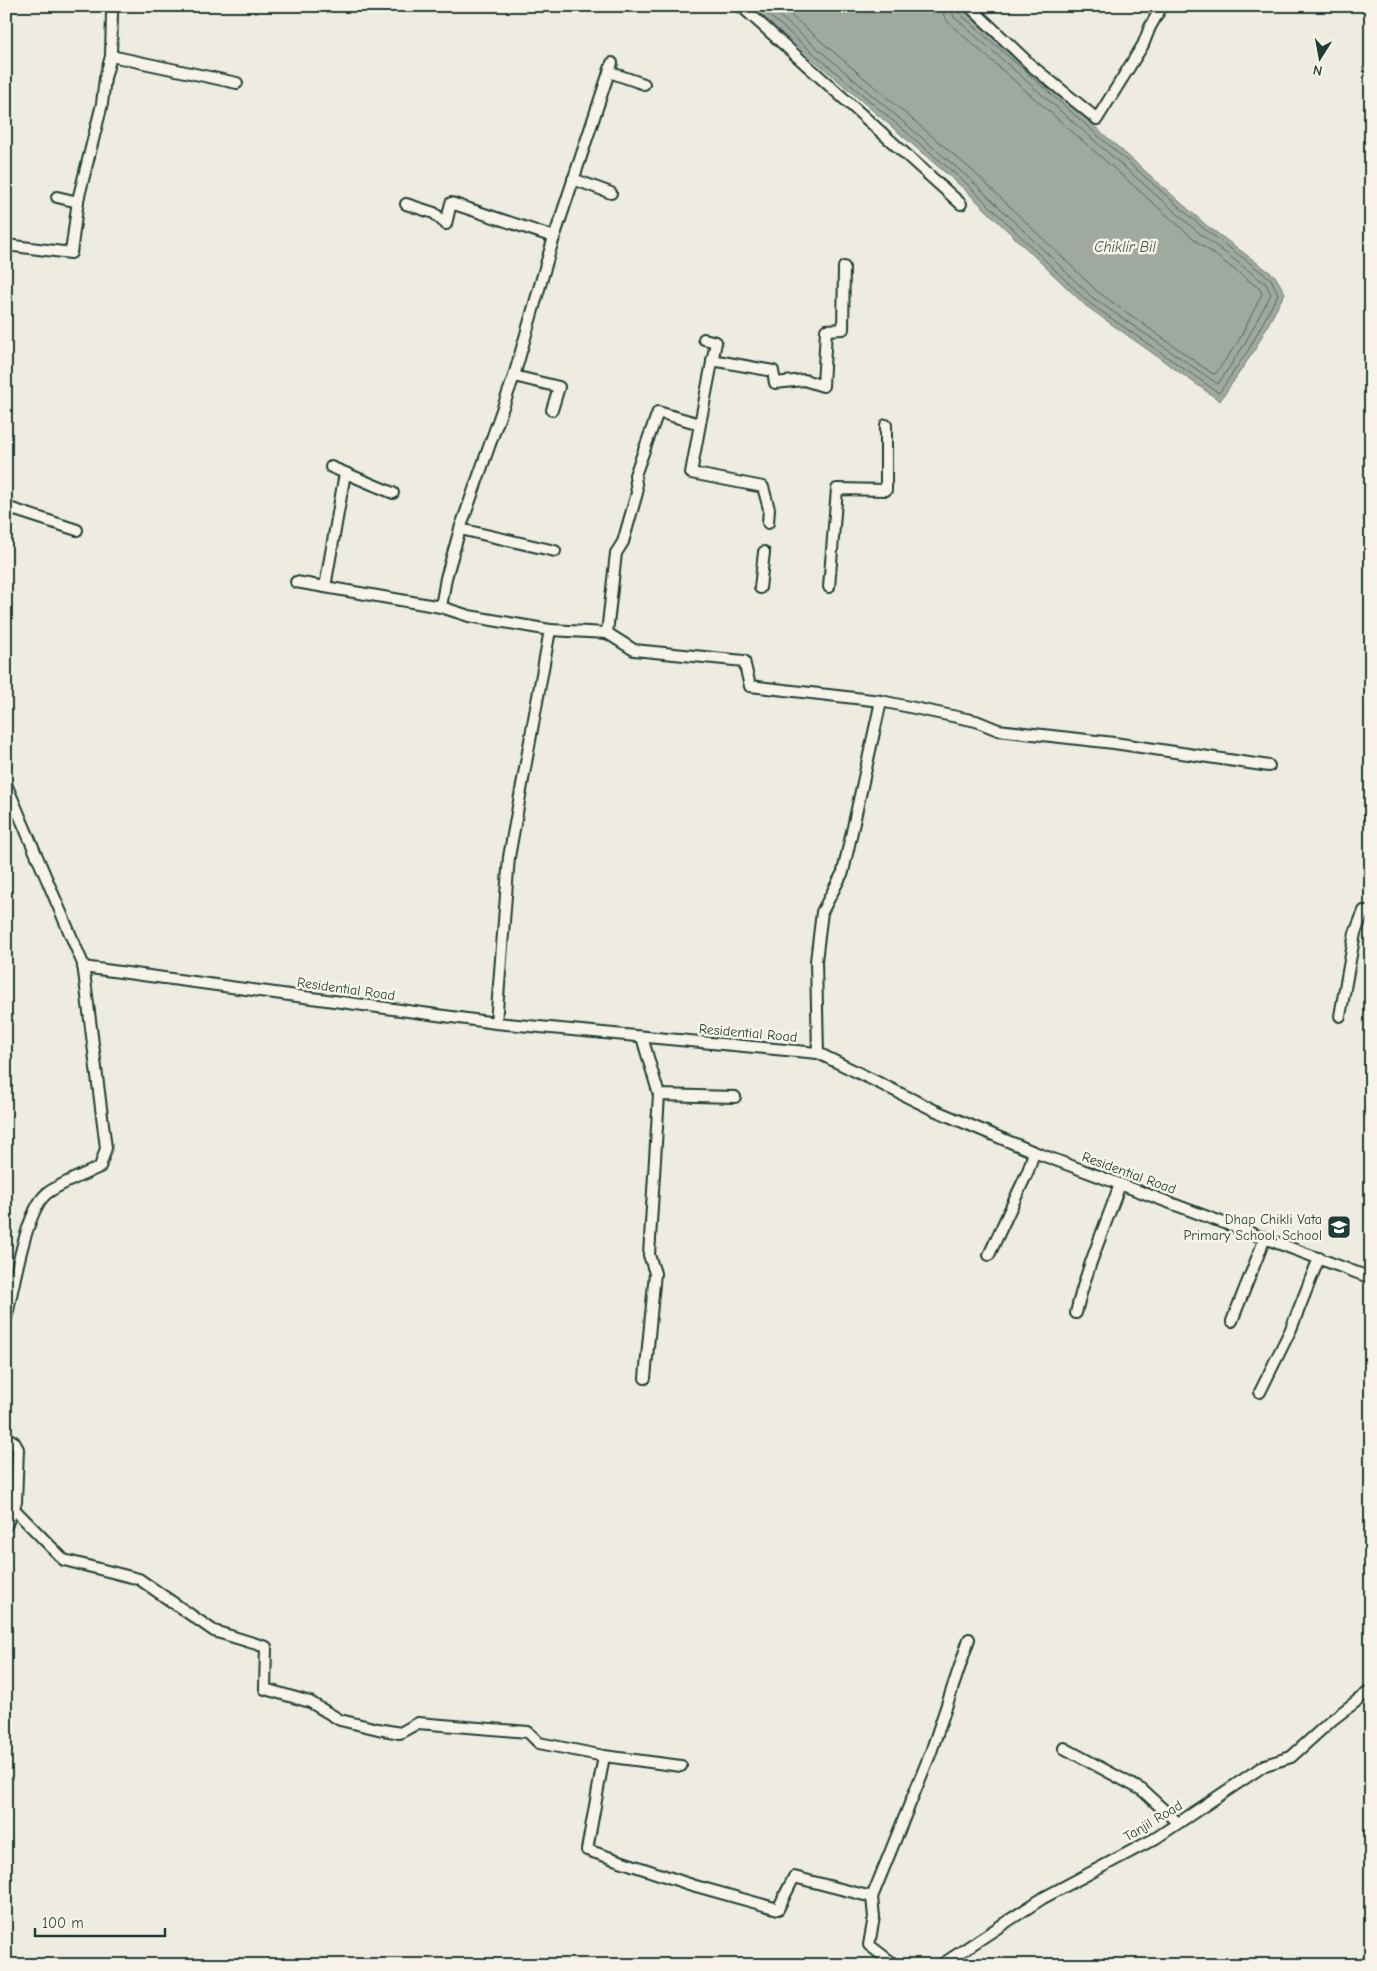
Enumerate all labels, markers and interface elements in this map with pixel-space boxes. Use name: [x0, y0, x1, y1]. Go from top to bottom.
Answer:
north arrow: [1294, 32, 1344, 82]
text: N: [1312, 61, 1324, 79]
water label: Chiklir Bil: [1094, 238, 1157, 256]
street label: Residential Road: [296, 974, 396, 1004]
street label: Residential Road: [698, 1020, 798, 1046]
street label: Residential Road: [1080, 1148, 1178, 1198]
place label: Dhap Chikli Vata Primary School, School: [1183, 1211, 1322, 1244]
school or university icon: Dhap Chikli Vata Primary School, School: [1326, 1214, 1352, 1240]
street label: Tanjil Road: [1121, 1797, 1185, 1845]
scale bar: [35, 1906, 165, 1938]
text: 100 m: [42, 1914, 84, 1932]

